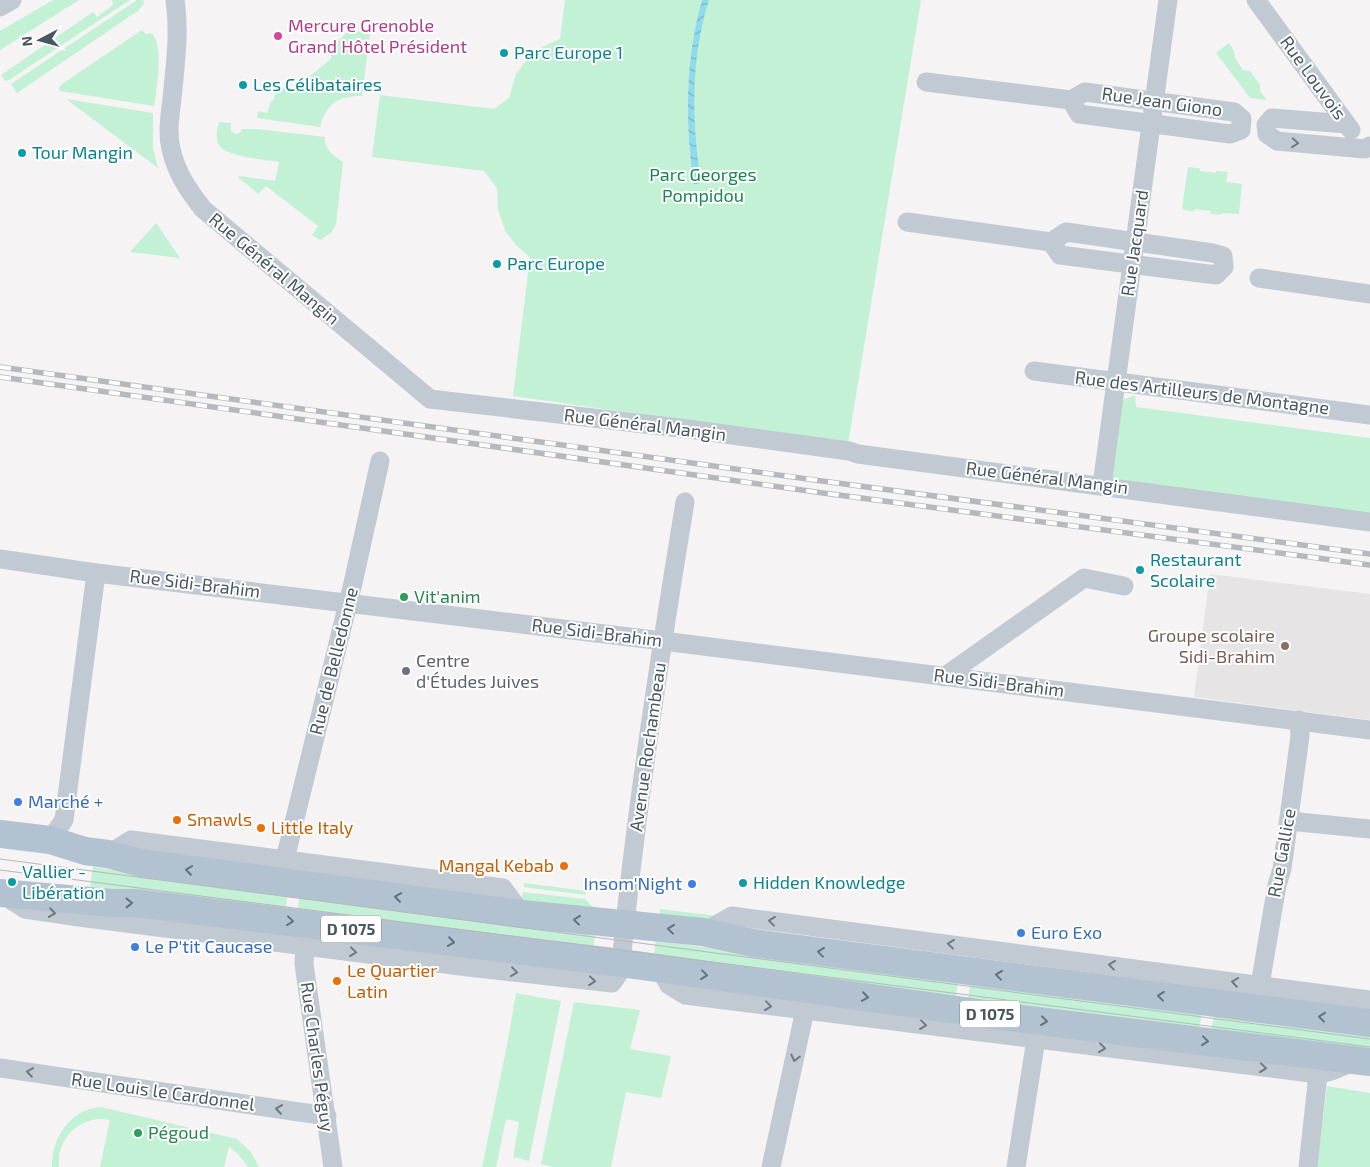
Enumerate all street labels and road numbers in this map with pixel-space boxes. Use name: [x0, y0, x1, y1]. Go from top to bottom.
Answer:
street label: Rue Louvois: [1276, 31, 1352, 124]
street label: Rue Jean Giono: [1100, 82, 1224, 120]
street label: Rue Jacquard: [1116, 188, 1152, 297]
street label: Rue Général Mangin: [205, 207, 344, 329]
street label: Rue des Artilleurs de Montagne: [1074, 365, 1330, 419]
street label: Rue Général Mangin: [563, 403, 727, 445]
street label: Rue Général Mangin: [965, 456, 1129, 498]
street label: Rue Sidi-Brahim: [129, 564, 262, 602]
street label: Rue de Belledonne: [304, 585, 362, 737]
street label: Rue Sidi-Brahim: [531, 613, 664, 651]
street label: Avenue Rochambeau: [624, 661, 670, 833]
street label: Rue Sidi-Brahim: [933, 663, 1066, 701]
street label: Rue Gallice: [1262, 807, 1300, 899]
road number: D 1075: [321, 916, 381, 942]
street label: Rue Charles Péguy: [297, 981, 339, 1134]
road number: D 1075: [960, 1001, 1020, 1028]
street label: Rue Louis le Cardonnel: [70, 1067, 257, 1115]

